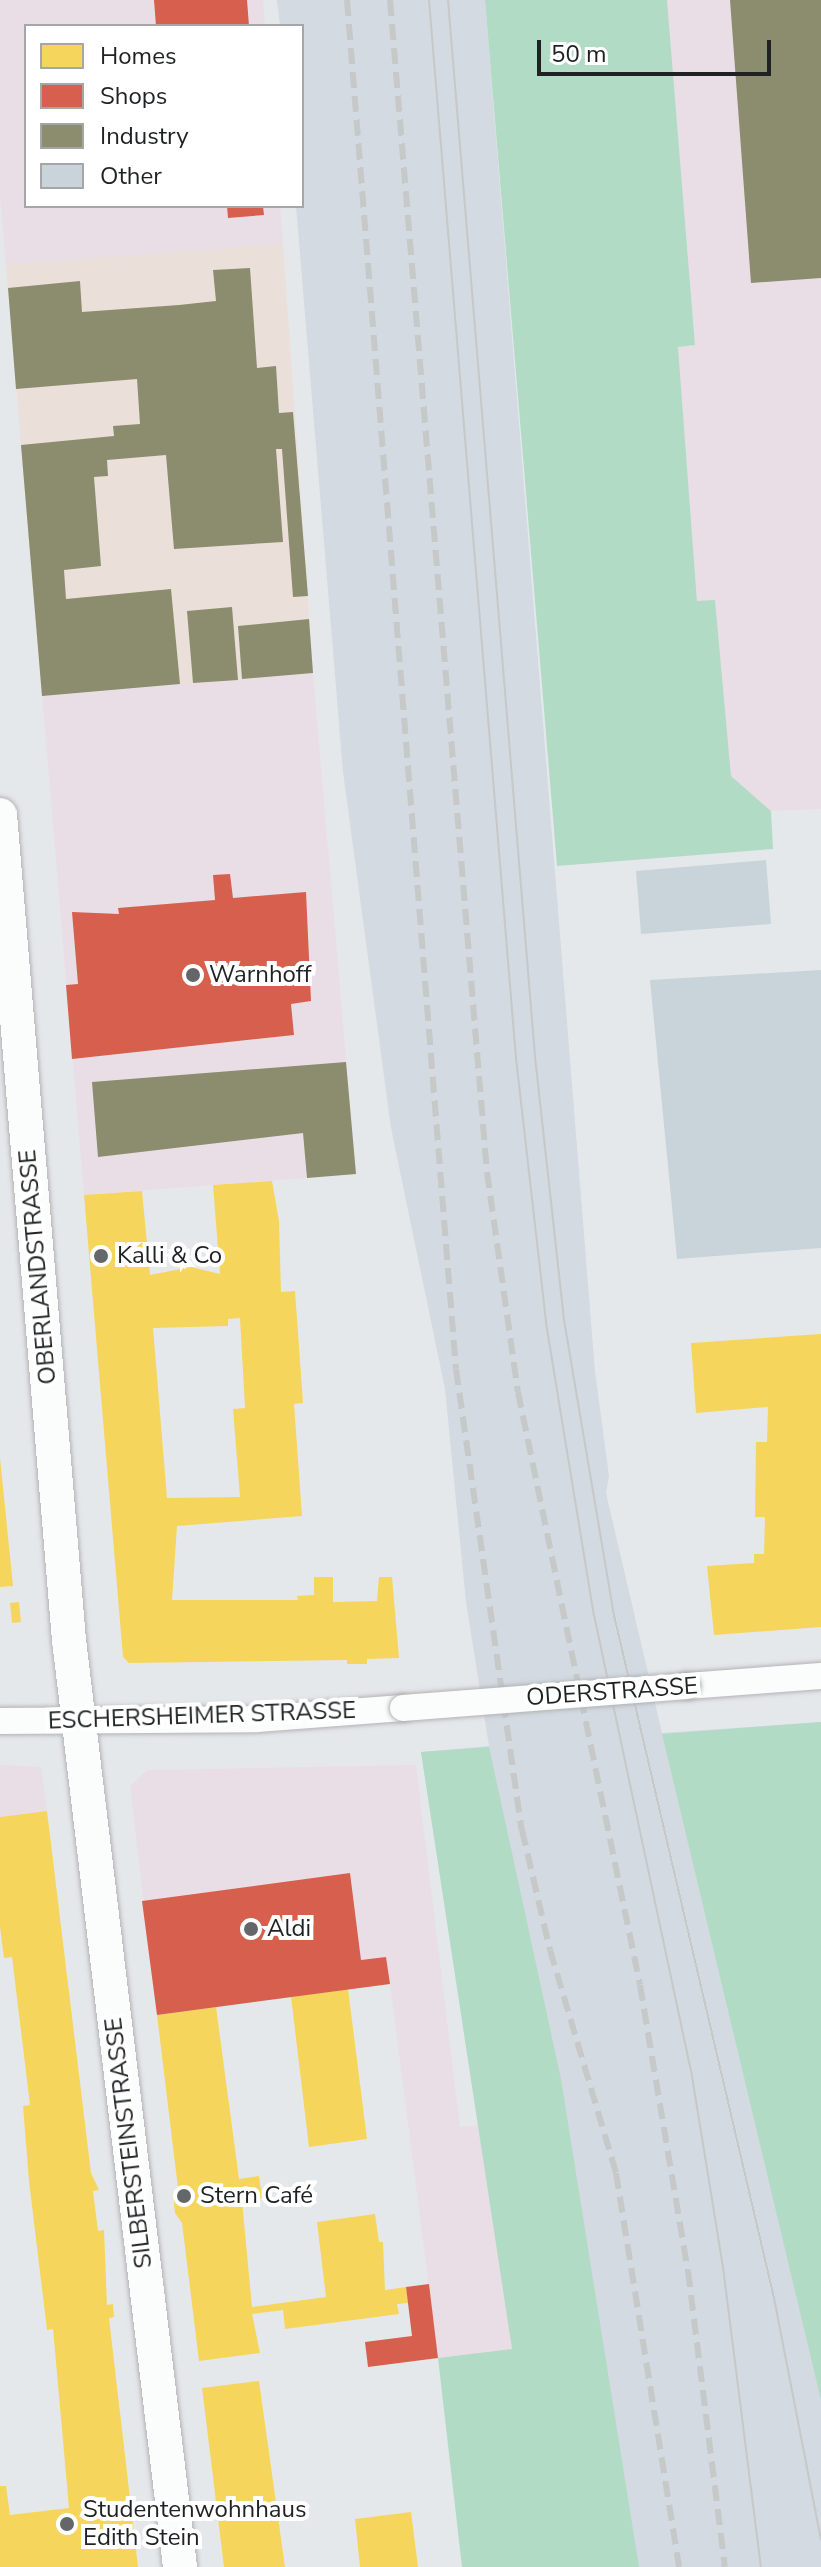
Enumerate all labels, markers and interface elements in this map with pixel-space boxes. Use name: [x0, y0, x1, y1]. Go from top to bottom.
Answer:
legend: [24, 24, 304, 208]
scale bar: [541, 24, 775, 74]
text: 50 m: [551, 38, 607, 70]
text: Homes: [100, 40, 176, 72]
text: Shops: [100, 80, 167, 112]
text: Industry: [100, 120, 189, 152]
text: Other: [100, 160, 162, 192]
place label: Warnhoff: [209, 961, 311, 989]
marker: Warnhoff: [184, 966, 202, 984]
street label: OBERLANDSTRASSE: [13, 1148, 63, 1386]
place label: Kalli & Co: [117, 1242, 222, 1270]
marker: Kalli & Co: [92, 1247, 110, 1265]
street label: ODERSTRASSE: [525, 1672, 699, 1712]
street label: ESCHERSHEIMER STRASSE: [47, 1696, 357, 1736]
place label: Aldi: [267, 1915, 311, 1943]
marker: Aldi: [242, 1920, 260, 1938]
street label: SILBERSTEINSTRASSE: [99, 2016, 159, 2270]
place label: Stern Café: [200, 2182, 313, 2210]
marker: Stern Café: [175, 2187, 193, 2205]
place label: Studentenwohnhaus Edith Stein: [83, 2496, 307, 2552]
marker: Studentenwohnhaus Edith Stein: [58, 2515, 76, 2533]

